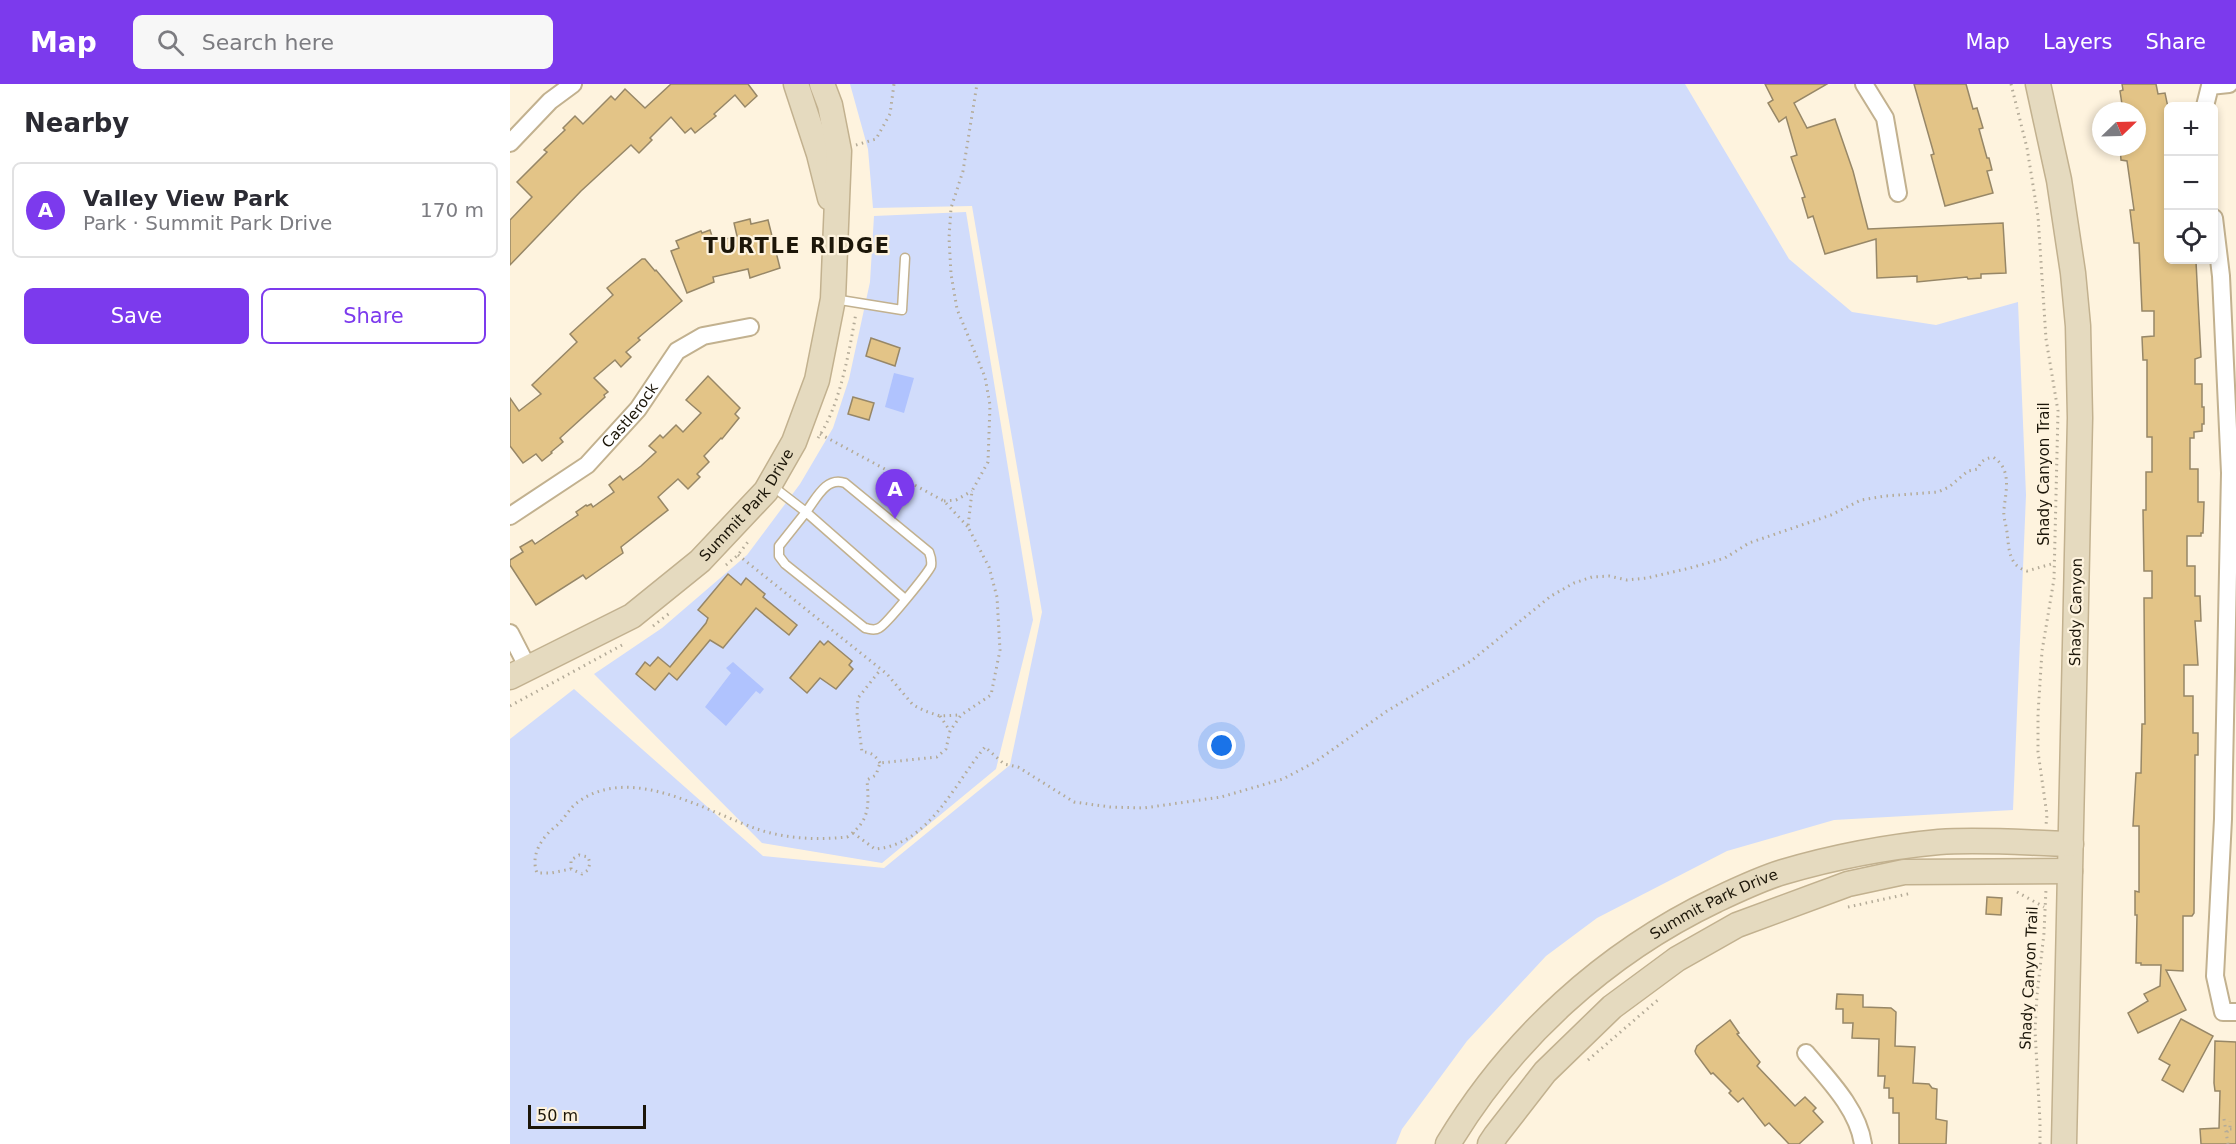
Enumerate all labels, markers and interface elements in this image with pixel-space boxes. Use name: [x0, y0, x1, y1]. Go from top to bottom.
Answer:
search box: [133, 15, 553, 69]
text: Map: [30, 26, 97, 59]
icon: search: [154, 26, 187, 59]
text: Search here: [202, 30, 334, 55]
text: Map: [1966, 30, 2010, 54]
text: Layers: [2043, 30, 2112, 54]
text: Share: [2145, 30, 2206, 54]
north arrow: [2092, 102, 2146, 156]
map controls: [2164, 102, 2218, 264]
button: +: [2164, 102, 2218, 156]
text: Nearby: [24, 108, 129, 138]
button: −: [2164, 156, 2218, 210]
text: Valley View Park: [83, 186, 289, 211]
text: A: [38, 198, 53, 222]
text: 170 m: [420, 198, 484, 222]
button: locate: [2164, 210, 2218, 264]
text: Park · Summit Park Drive: [83, 211, 332, 235]
district label: TURTLE RIDGE: [704, 234, 890, 258]
button: Save: [24, 288, 249, 344]
button: Share: [261, 288, 486, 344]
street label: Castlerock: [598, 379, 662, 452]
street label: Shady Canyon Trail: [2035, 402, 2053, 546]
street label: Summit Park Drive: [695, 446, 797, 565]
pin: A: [876, 470, 914, 519]
street label: Shady Canyon: [2066, 558, 2086, 666]
your location: [1207, 731, 1236, 760]
street label: Summit Park Drive: [1647, 865, 1780, 943]
street label: Shady Canyon Trail: [2016, 906, 2042, 1050]
scale bar: [528, 1102, 646, 1130]
text: 50 m: [537, 1106, 578, 1125]

